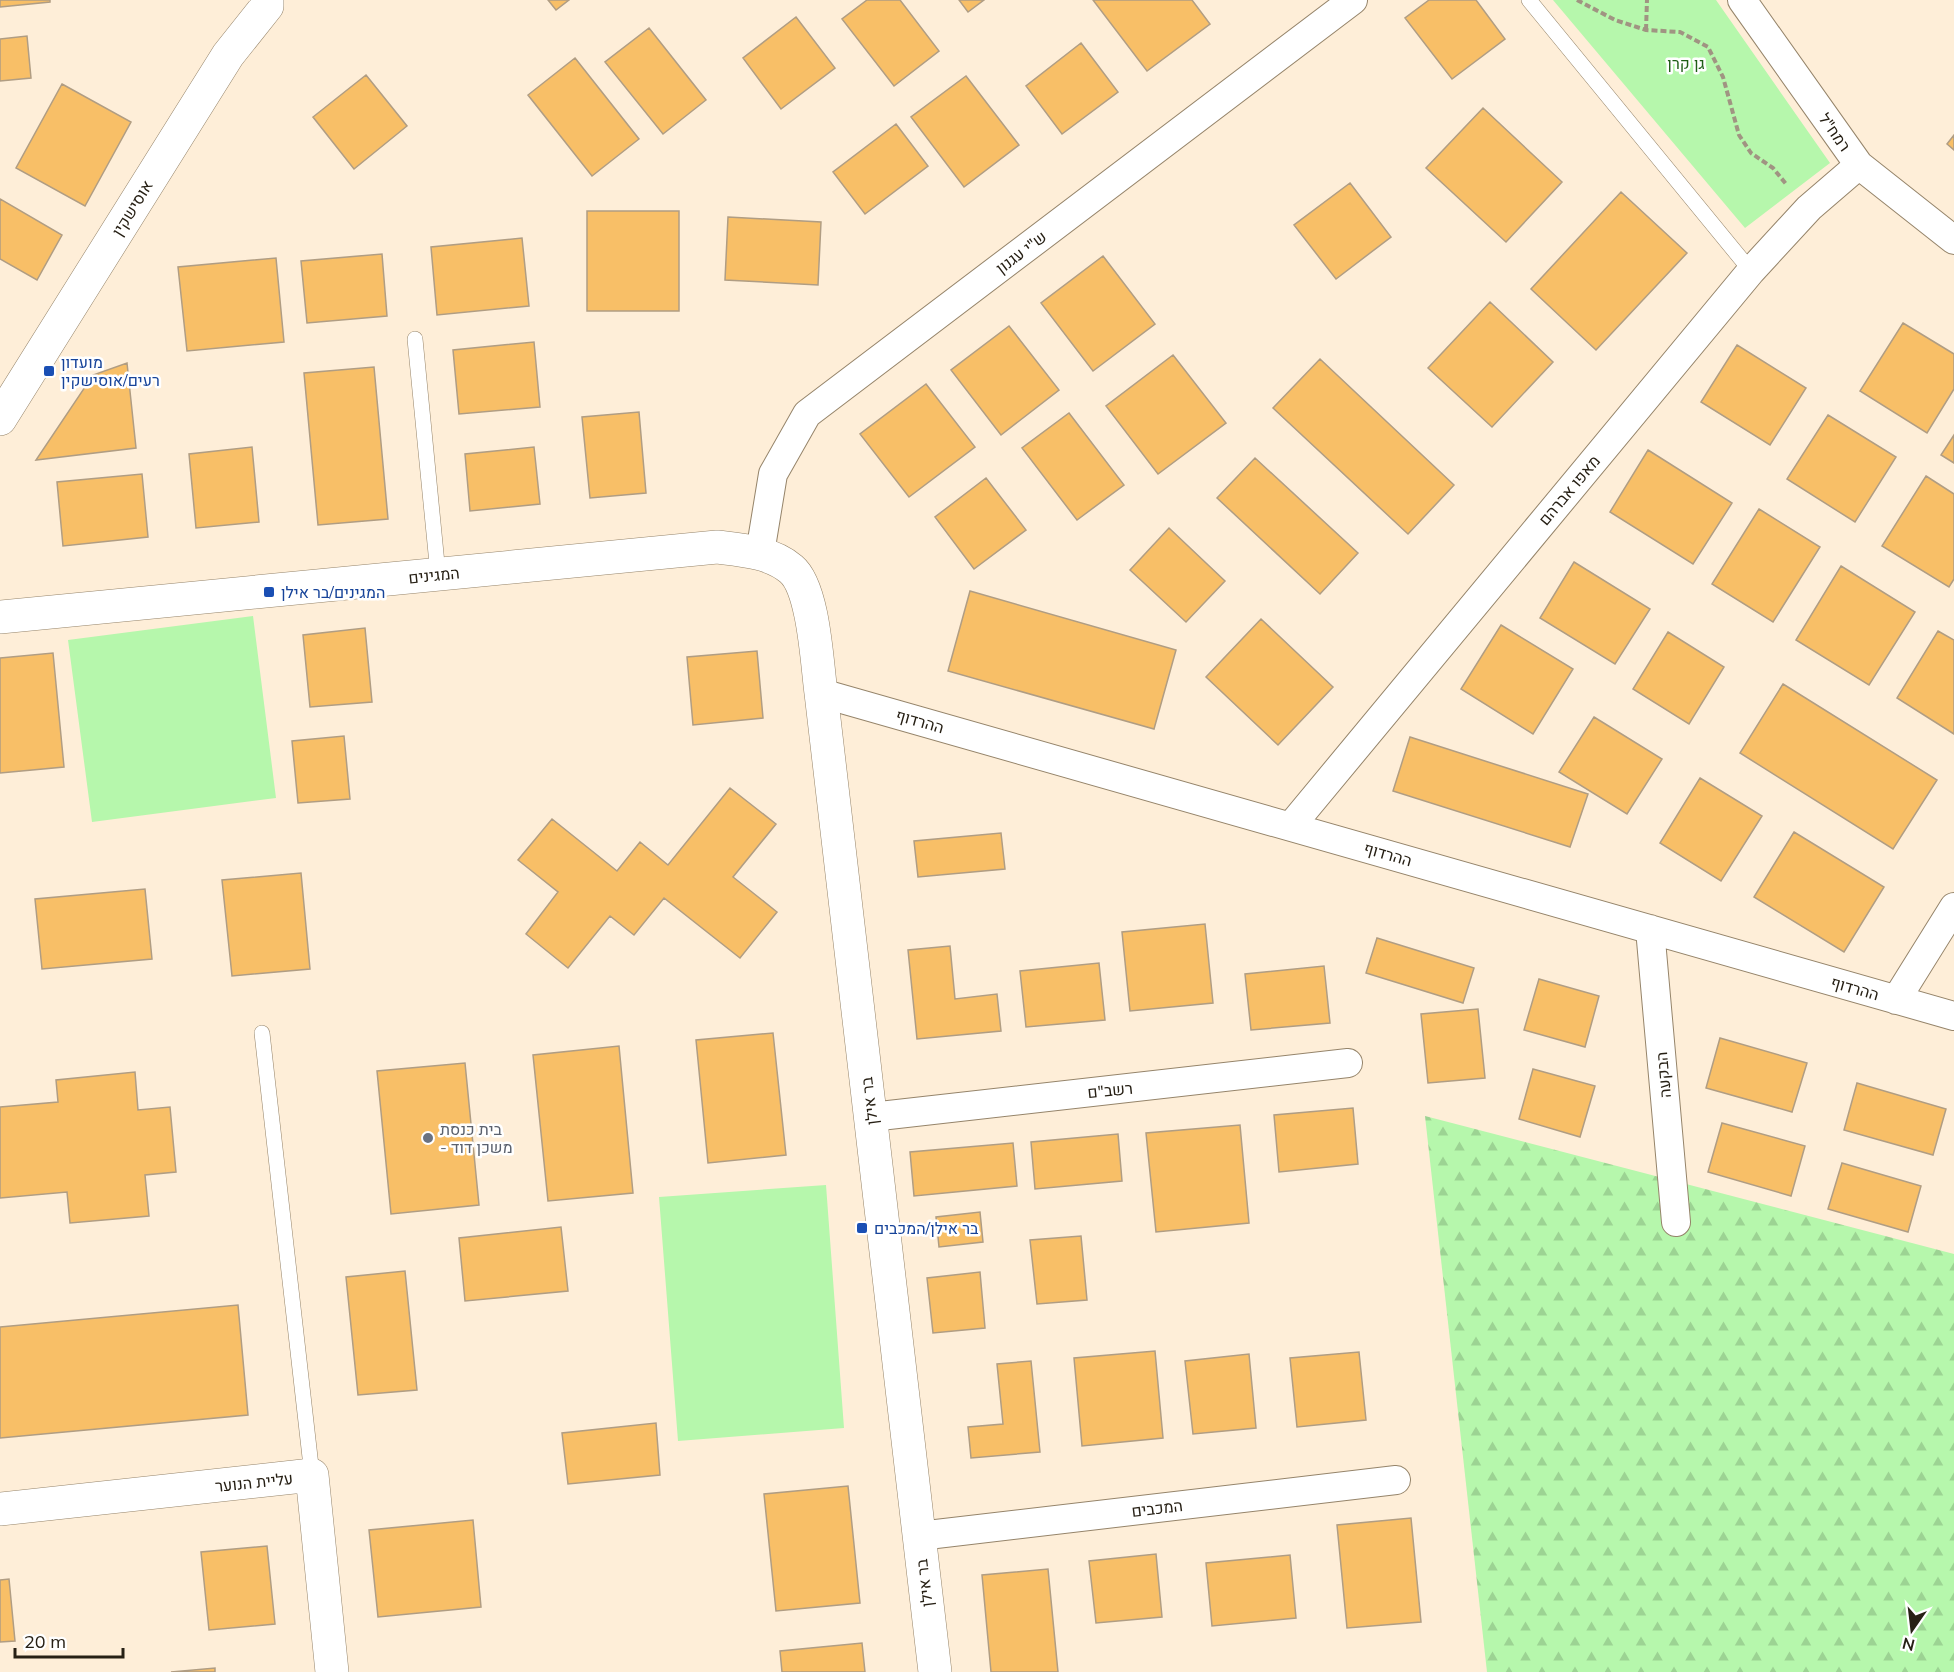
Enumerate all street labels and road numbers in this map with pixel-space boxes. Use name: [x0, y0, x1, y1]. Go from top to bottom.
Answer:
street label: רמח"ל: [1815, 109, 1855, 155]
street label: אוסישקין: [107, 176, 157, 240]
street label: ש"י עגנון: [992, 226, 1050, 278]
street label: מאפו אברהם: [1534, 451, 1604, 529]
street label: המגינים: [407, 562, 461, 588]
street label: ההרדוף: [894, 705, 946, 737]
street label: ההרדוף: [1362, 838, 1414, 870]
street label: ההרדוף: [1829, 972, 1881, 1004]
street label: הבקעה: [1651, 1051, 1675, 1099]
street label: בר אילן: [856, 1075, 882, 1126]
street label: רשב"ם: [1086, 1078, 1134, 1102]
street label: עליית הנוער: [214, 1468, 294, 1496]
street label: המכבים: [1130, 1495, 1184, 1521]
street label: בר אילן: [911, 1557, 937, 1608]

